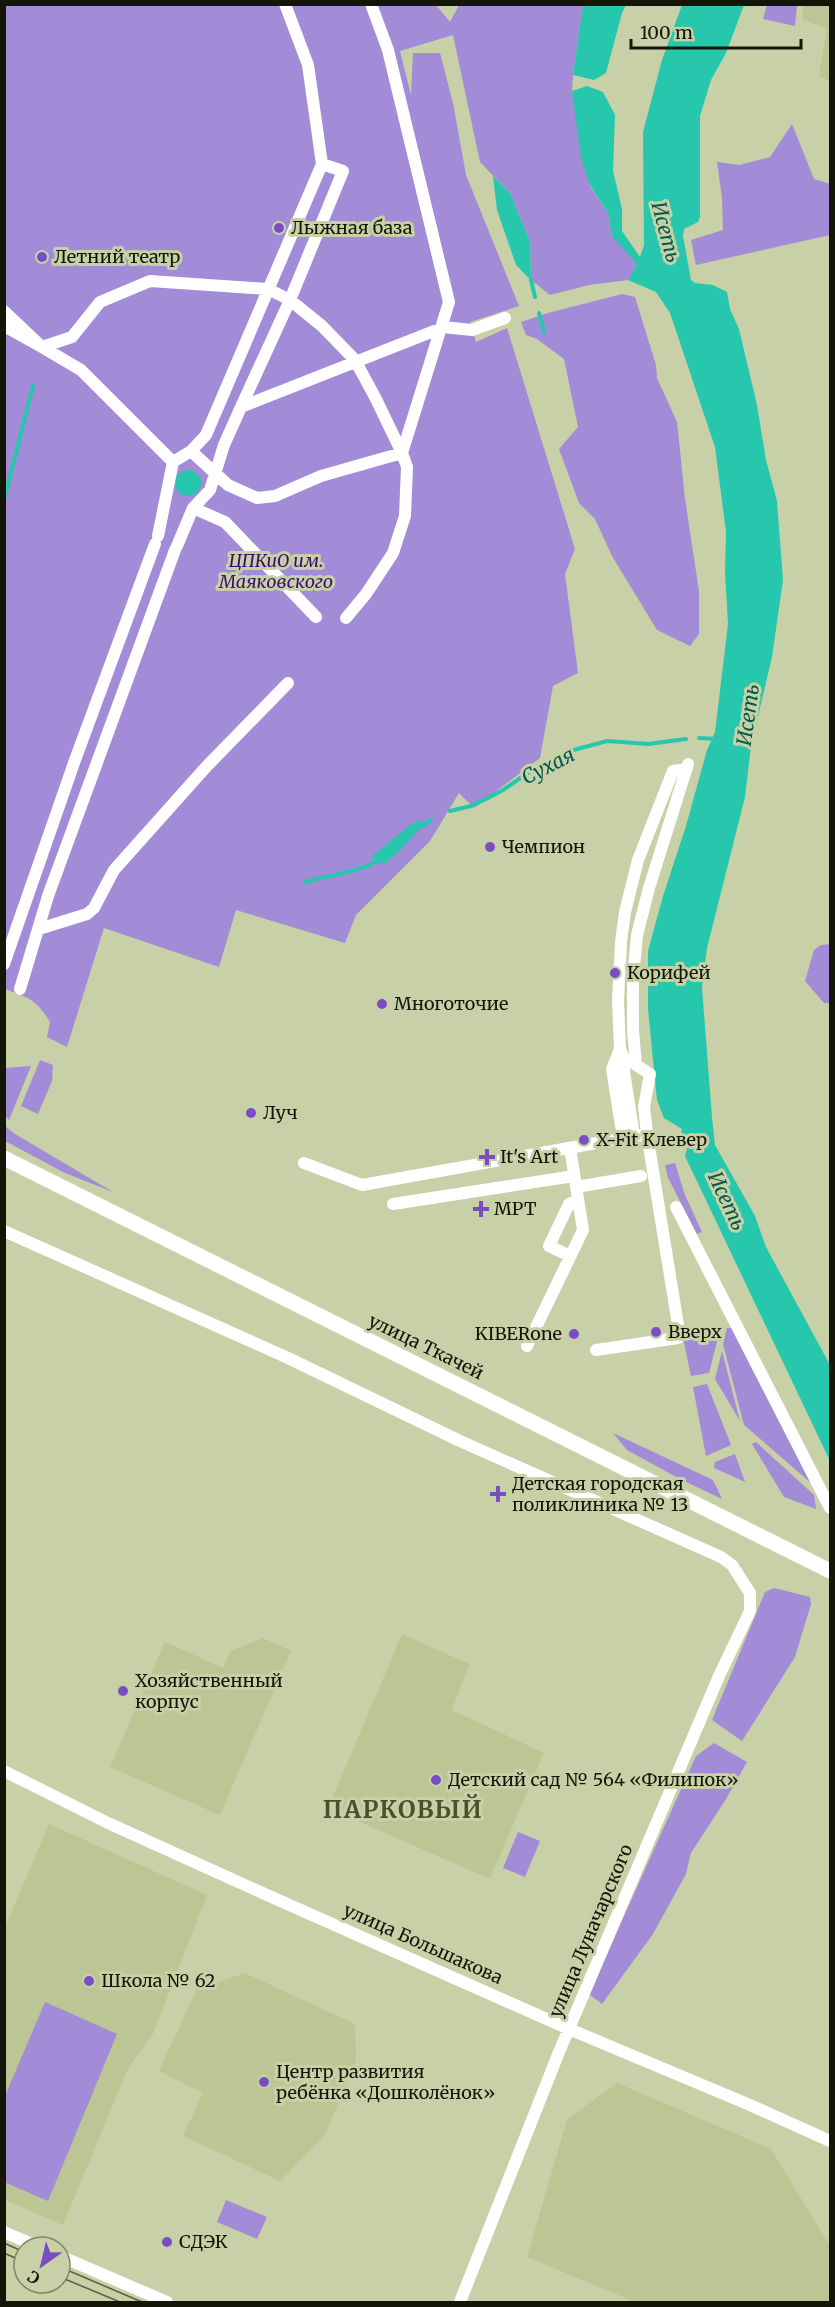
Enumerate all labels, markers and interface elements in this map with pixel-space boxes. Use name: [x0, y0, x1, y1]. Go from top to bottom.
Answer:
scale bar: [631, 12, 800, 50]
text: 100 m: [640, 21, 693, 44]
water label: Исеть: [646, 199, 687, 265]
place label: Лыжная база: [291, 216, 413, 239]
marker: Лыжная база: [272, 221, 286, 235]
place label: Летний театр: [54, 245, 180, 268]
marker: Летний театр: [35, 250, 49, 264]
park label: ЦПКиО им. Маяковского: [218, 549, 333, 593]
water label: Исеть: [731, 682, 764, 747]
water label: Сухая: [517, 742, 579, 790]
place label: Чемпион: [502, 835, 585, 858]
marker: Чемпион: [483, 840, 497, 854]
place label: Корифей: [627, 961, 711, 984]
marker: Корифей: [608, 966, 622, 980]
place label: Многоточие: [394, 992, 508, 1015]
marker: Многоточие: [375, 997, 389, 1011]
place label: Луч: [263, 1101, 298, 1124]
marker: Луч: [244, 1106, 258, 1120]
place label: X-Fit Клевер: [596, 1128, 707, 1151]
marker: X-Fit Клевер: [577, 1133, 591, 1147]
place label: It's Art: [500, 1145, 558, 1168]
marker: It's Art: [478, 1148, 496, 1166]
water label: Исеть: [703, 1167, 752, 1234]
place label: МРТ: [494, 1197, 537, 1220]
marker: МРТ: [472, 1200, 490, 1218]
street label: улица Ткачей: [365, 1309, 488, 1384]
place label: Вверх: [668, 1320, 722, 1343]
place label: KIBERone: [475, 1322, 562, 1345]
marker: Вверх: [649, 1325, 663, 1339]
marker: KIBERone: [567, 1327, 581, 1341]
place label: Детская городская поликлиника № 13: [512, 1472, 688, 1516]
marker: Детская городская поликлиника № 13: [489, 1485, 507, 1503]
place label: Хозяйственный корпус: [135, 1669, 283, 1713]
marker: Хозяйственный корпус: [116, 1684, 130, 1698]
place label: Детский сад № 564 «Филипок»: [448, 1768, 739, 1791]
marker: Детский сад № 564 «Филипок»: [429, 1773, 443, 1787]
district label: ПАРКОВЫЙ: [323, 1794, 483, 1825]
street label: улица Луначарского: [544, 1841, 638, 2021]
street label: улица Большакова: [340, 1898, 507, 1989]
place label: Школа № 62: [101, 1969, 216, 1992]
marker: Школа № 62: [82, 1974, 96, 1988]
place label: Центр развития ребёнка «Дошколёнок»: [276, 2060, 495, 2104]
marker: Центр развития ребёнка «Дошколёнок»: [257, 2075, 271, 2089]
place label: СДЭК: [179, 2230, 228, 2253]
north arrow: [12, 2235, 72, 2295]
marker: СДЭК: [160, 2235, 174, 2249]
text: С: [24, 2266, 44, 2289]

